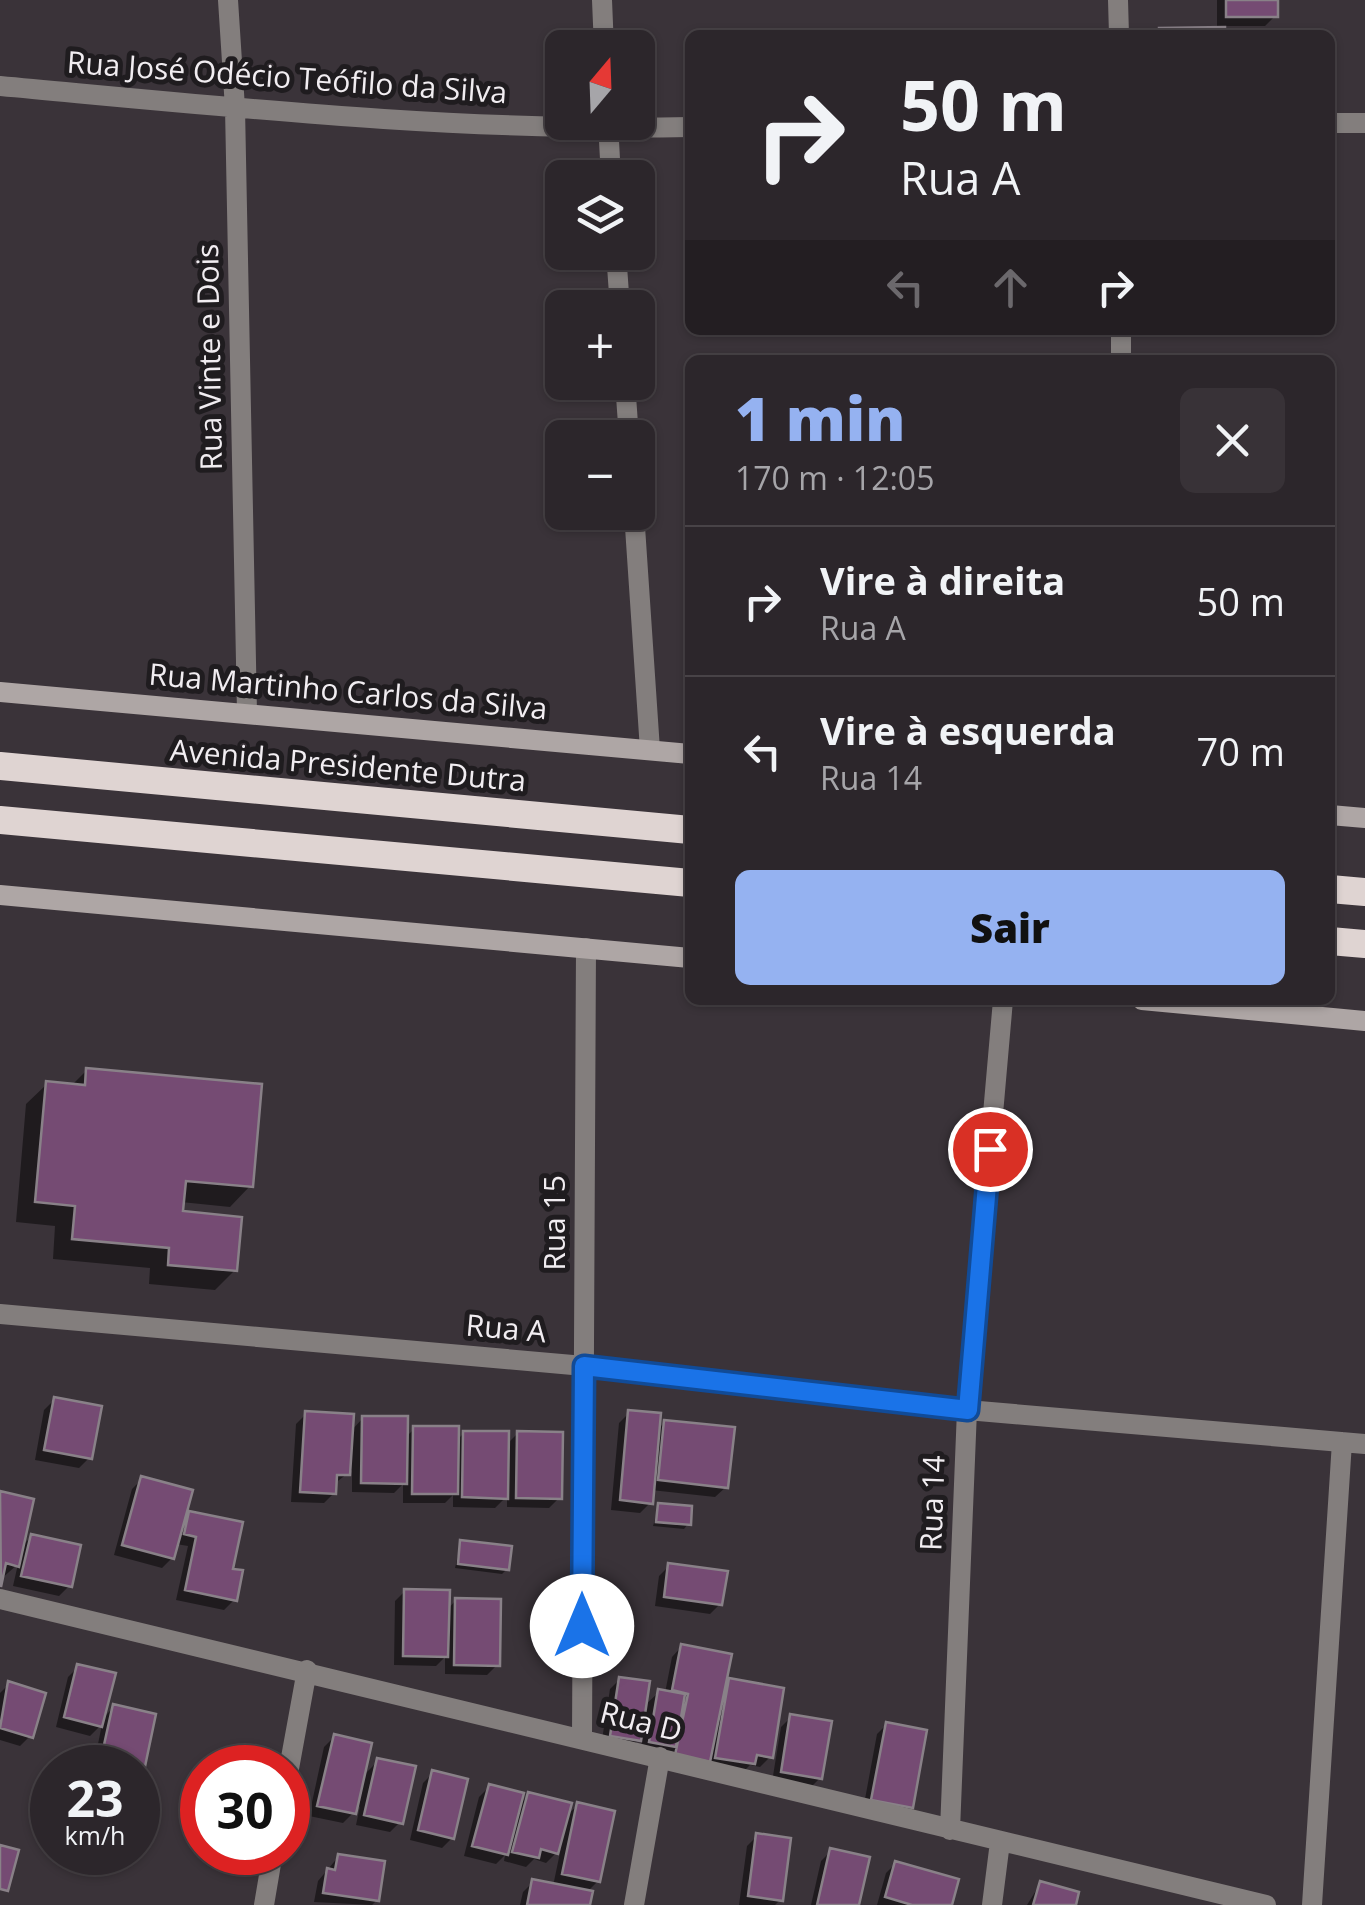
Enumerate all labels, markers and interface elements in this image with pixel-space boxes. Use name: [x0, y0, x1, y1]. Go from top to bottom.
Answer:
north arrow: [545, 30, 655, 140]
map controls: [545, 30, 655, 530]
street label: Rua José Odécio Teófilo da Silva: [66, 41, 509, 112]
text: 50 m: [900, 56, 1067, 152]
icon: right: [735, 70, 865, 200]
text: Rua A: [900, 147, 1021, 208]
button: layers: [545, 160, 655, 270]
street label: Rua Vinte e Dois: [186, 243, 231, 471]
icon: left: [878, 260, 933, 315]
icon: ahead: [983, 260, 1038, 315]
icon: right: [1088, 260, 1143, 315]
button: +: [545, 290, 655, 400]
text: 1 min: [735, 377, 905, 459]
button: close: [1180, 388, 1285, 493]
button: −: [545, 420, 655, 530]
text: 170 m · 12:05: [735, 456, 934, 499]
text: Vire à direita: [820, 554, 1065, 606]
icon: right: [735, 574, 790, 629]
text: 50 m: [1196, 575, 1285, 627]
text: Rua A: [820, 606, 906, 649]
street label: Rua Martinho Carlos da Silva: [147, 653, 549, 728]
text: Vire à esquerda: [820, 704, 1116, 756]
icon: left: [735, 724, 790, 779]
text: 70 m: [1196, 725, 1285, 777]
street label: Avenida Presidente Dutra: [168, 729, 528, 800]
text: Rua 14: [820, 756, 922, 799]
button: Sair: [735, 870, 1285, 985]
pin: [948, 1107, 1033, 1192]
icon: arrive: [963, 1122, 1018, 1177]
street label: Rua 15: [533, 1175, 574, 1271]
street label: Rua A: [464, 1304, 548, 1351]
street label: Rua 14: [909, 1454, 954, 1551]
position arrow: [530, 1574, 634, 1678]
street label: Rua D: [596, 1691, 687, 1750]
speed limit sign: 30: [180, 1745, 310, 1875]
text: 23: [66, 1764, 124, 1832]
text: km/h: [65, 1818, 125, 1852]

